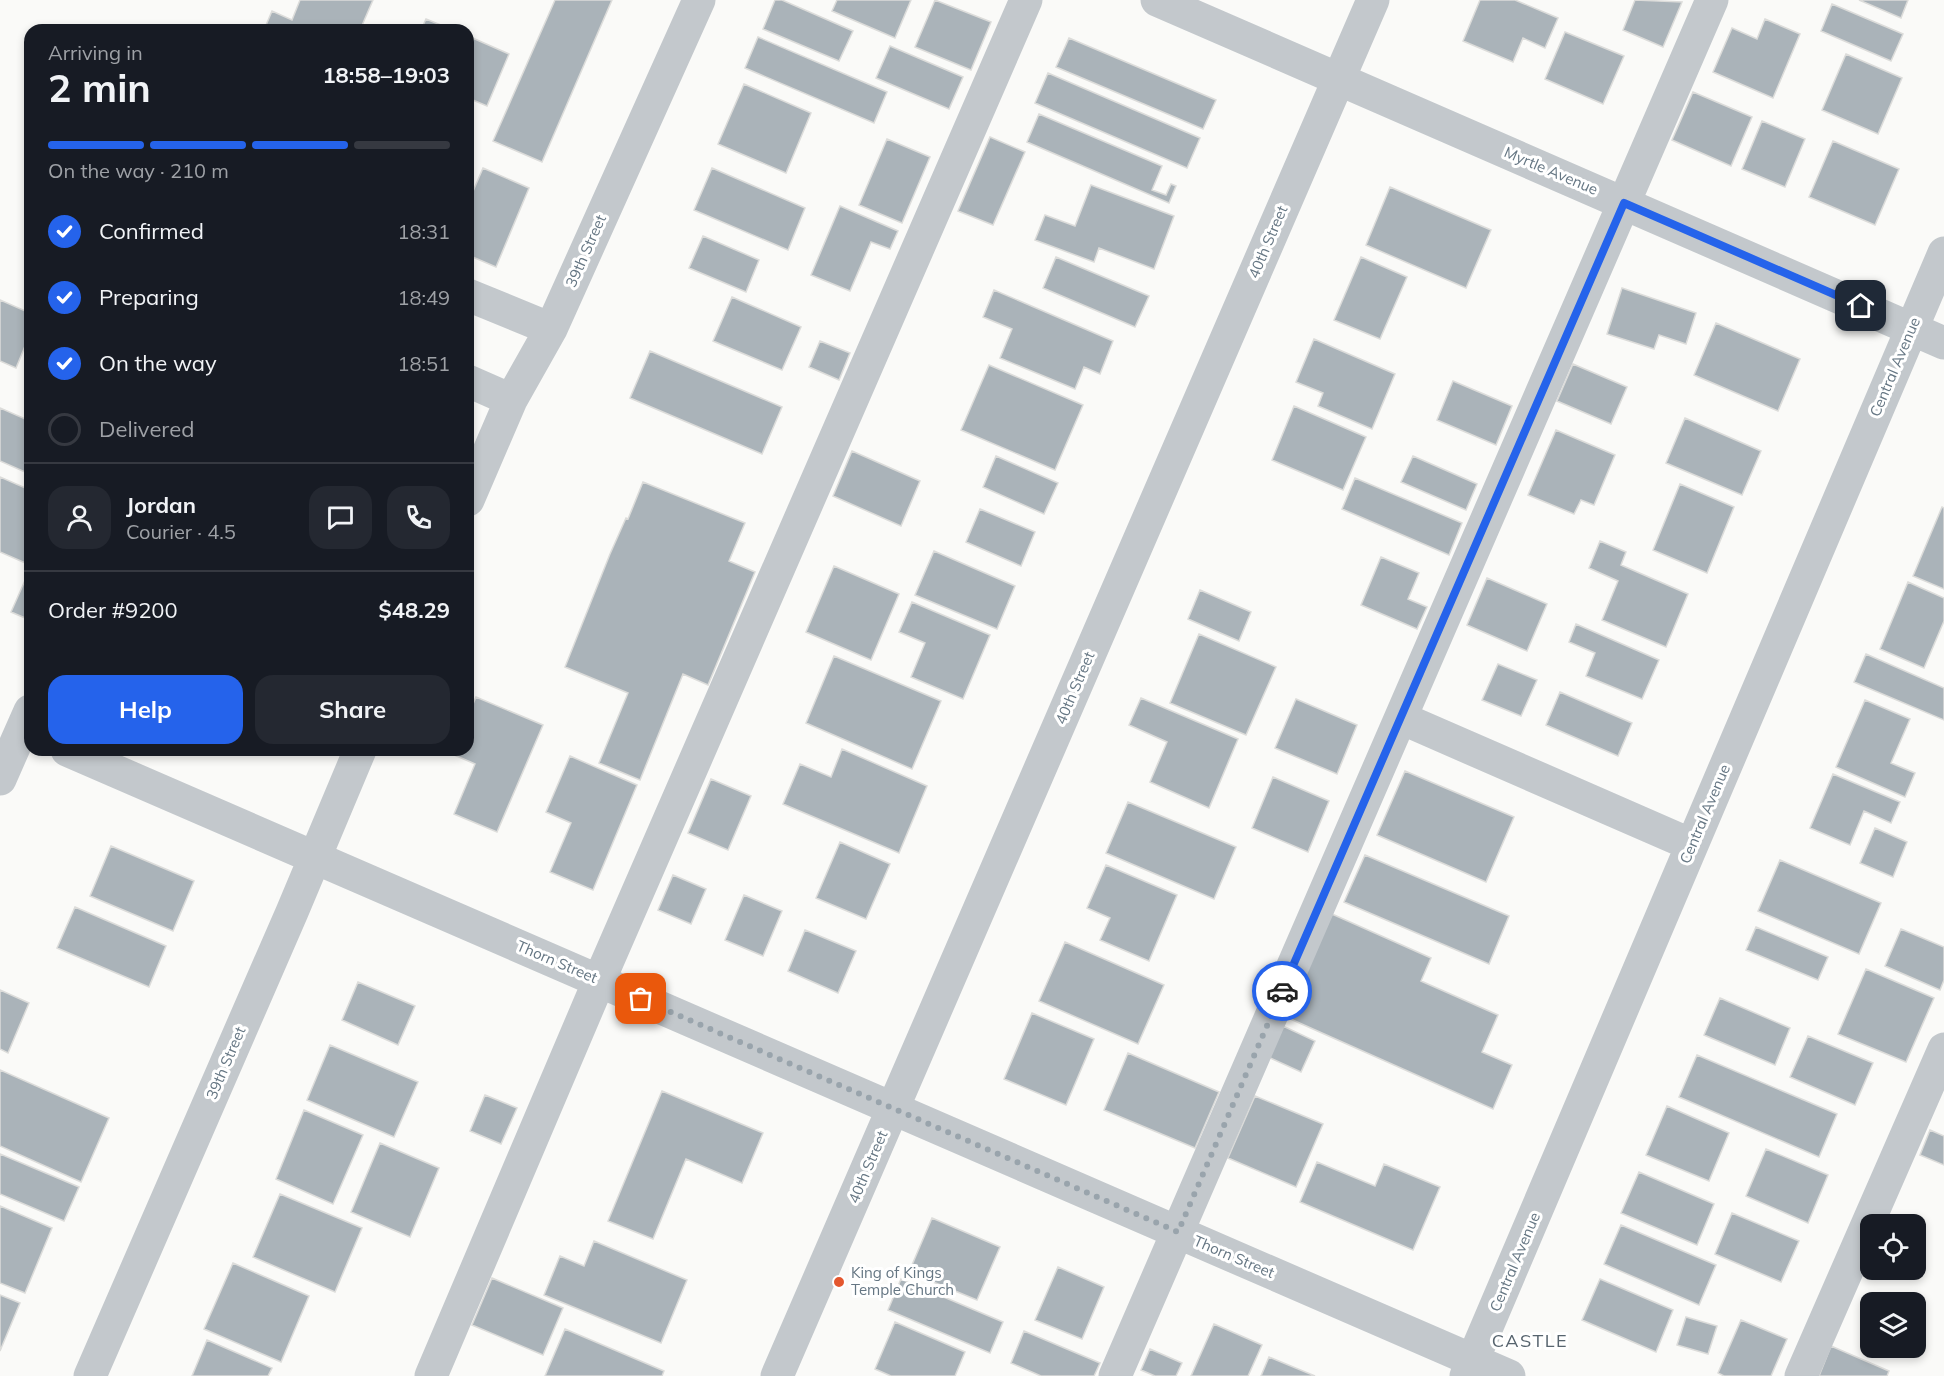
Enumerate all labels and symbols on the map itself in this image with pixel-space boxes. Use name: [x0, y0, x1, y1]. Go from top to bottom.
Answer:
street label: Myrtle Avenue: [1502, 142, 1601, 199]
street label: 40th Street: [1244, 202, 1291, 281]
street label: 39th Street: [561, 212, 610, 290]
pin: [1835, 280, 1886, 331]
street label: Central Avenue: [1865, 314, 1924, 419]
street label: 40th Street: [1051, 648, 1098, 727]
street label: Central Avenue: [1675, 761, 1734, 866]
street label: Thorn Street: [514, 936, 601, 987]
courier: [1252, 961, 1312, 1021]
pin: [615, 973, 666, 1024]
street label: 39th Street: [202, 1023, 249, 1102]
street label: 40th Street: [844, 1127, 891, 1206]
street label: Central Avenue: [1485, 1209, 1544, 1314]
street label: Thorn Street: [1191, 1231, 1278, 1282]
place label: King of Kings Temple Church: [851, 1263, 954, 1299]
marker: King of Kings Temple Church: [832, 1275, 846, 1289]
district label: CASTLE: [1492, 1329, 1568, 1352]

